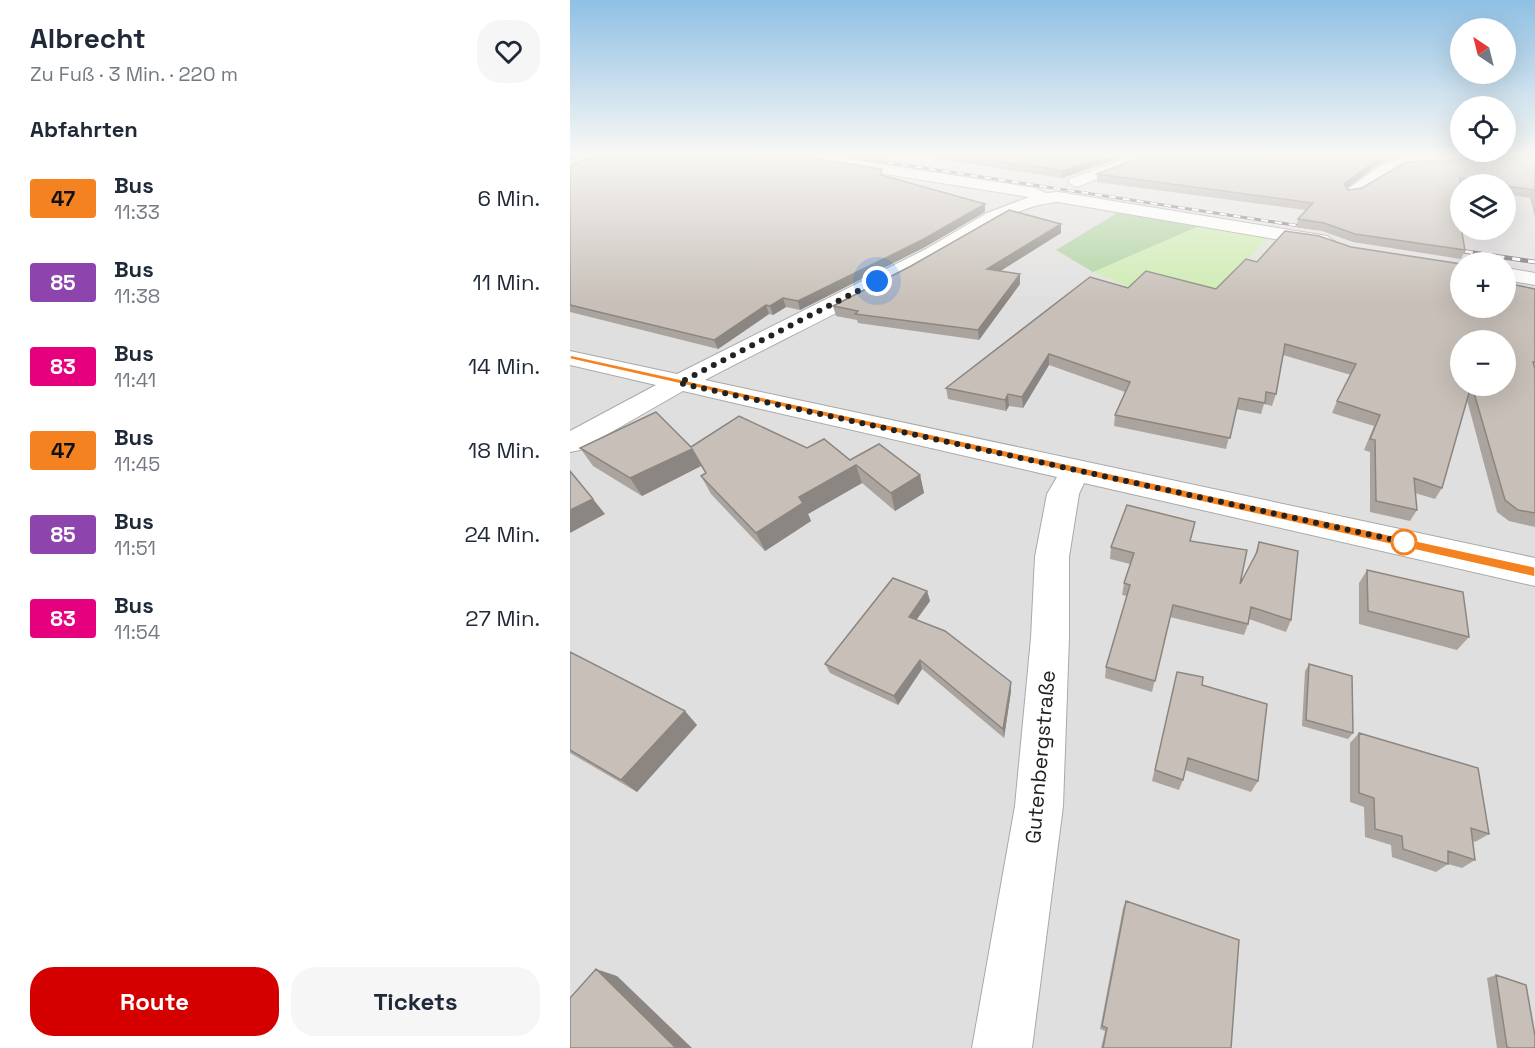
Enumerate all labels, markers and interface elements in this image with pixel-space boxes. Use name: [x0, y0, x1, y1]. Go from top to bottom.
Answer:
north arrow: [1450, 18, 1516, 84]
map controls: [1450, 18, 1516, 396]
text: Albrecht: [30, 20, 146, 56]
button: heart: [477, 20, 540, 83]
text: Zu Fuß · 3 Min. · 220 m: [30, 61, 238, 87]
button: locate: [1450, 96, 1516, 162]
text: Abfahrten: [30, 115, 138, 143]
text: Bus: [114, 171, 154, 199]
button: layers: [1450, 174, 1516, 240]
text: 6 Min.: [477, 184, 540, 212]
text: 47: [51, 185, 75, 212]
text: 11:33: [114, 199, 160, 225]
button: +: [1450, 252, 1516, 318]
text: Bus: [114, 255, 154, 283]
your location: [862, 266, 892, 296]
text: 11 Min.: [472, 268, 540, 296]
text: 85: [50, 269, 76, 296]
text: 11:38: [114, 283, 160, 309]
button: −: [1450, 330, 1516, 396]
text: Bus: [114, 339, 154, 367]
text: 14 Min.: [468, 352, 540, 380]
text: 83: [50, 353, 76, 380]
text: 11:41: [114, 367, 156, 393]
text: Bus: [114, 423, 154, 451]
text: 18 Min.: [468, 436, 540, 464]
text: 47: [51, 437, 75, 464]
text: 11:45: [114, 451, 160, 477]
text: Bus: [114, 507, 154, 535]
text: 24 Min.: [465, 520, 540, 548]
text: 85: [50, 521, 76, 548]
unlabelled marker: [1391, 529, 1417, 555]
text: 11:51: [114, 535, 156, 561]
text: Bus: [114, 591, 154, 619]
text: 27 Min.: [465, 604, 540, 632]
text: 83: [50, 605, 76, 632]
text: 11:54: [114, 619, 160, 645]
street label: Gutenbergstraße: [1019, 669, 1061, 845]
button: Route: [30, 967, 279, 1036]
button: Tickets: [291, 967, 540, 1036]

